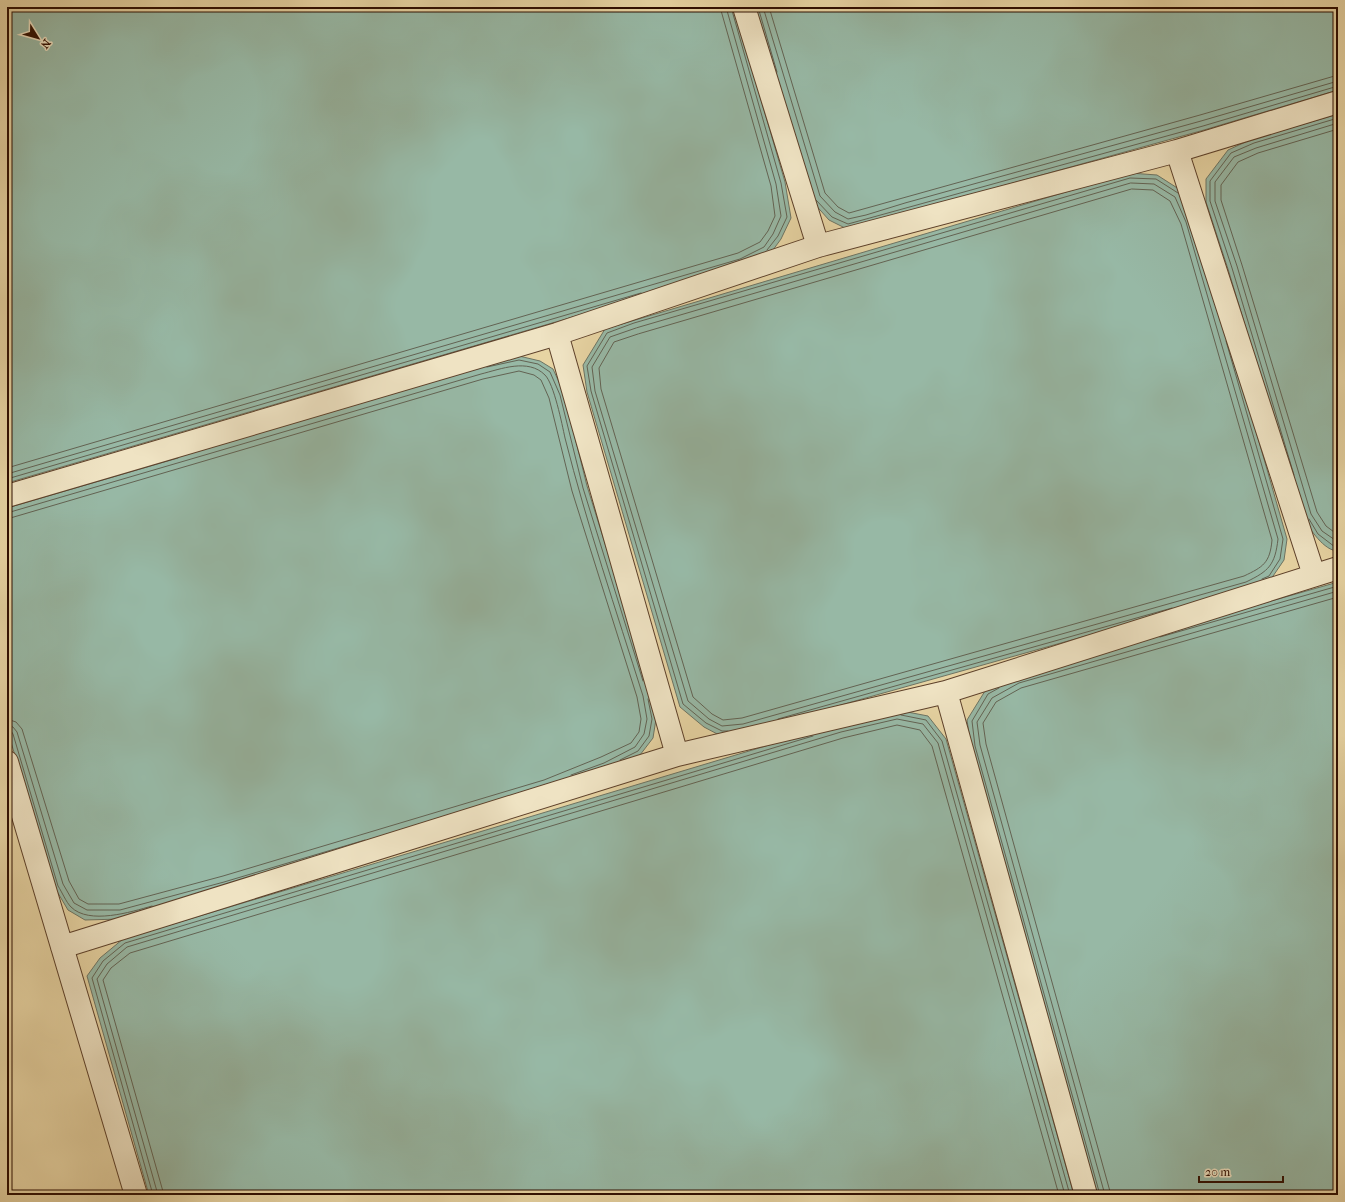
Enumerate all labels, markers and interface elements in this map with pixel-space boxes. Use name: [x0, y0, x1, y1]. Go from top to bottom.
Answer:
north arrow: [18, 18, 58, 58]
text: N: [37, 36, 53, 51]
scale bar: [1199, 1158, 1283, 1184]
text: 20 m: [1205, 1165, 1230, 1179]

